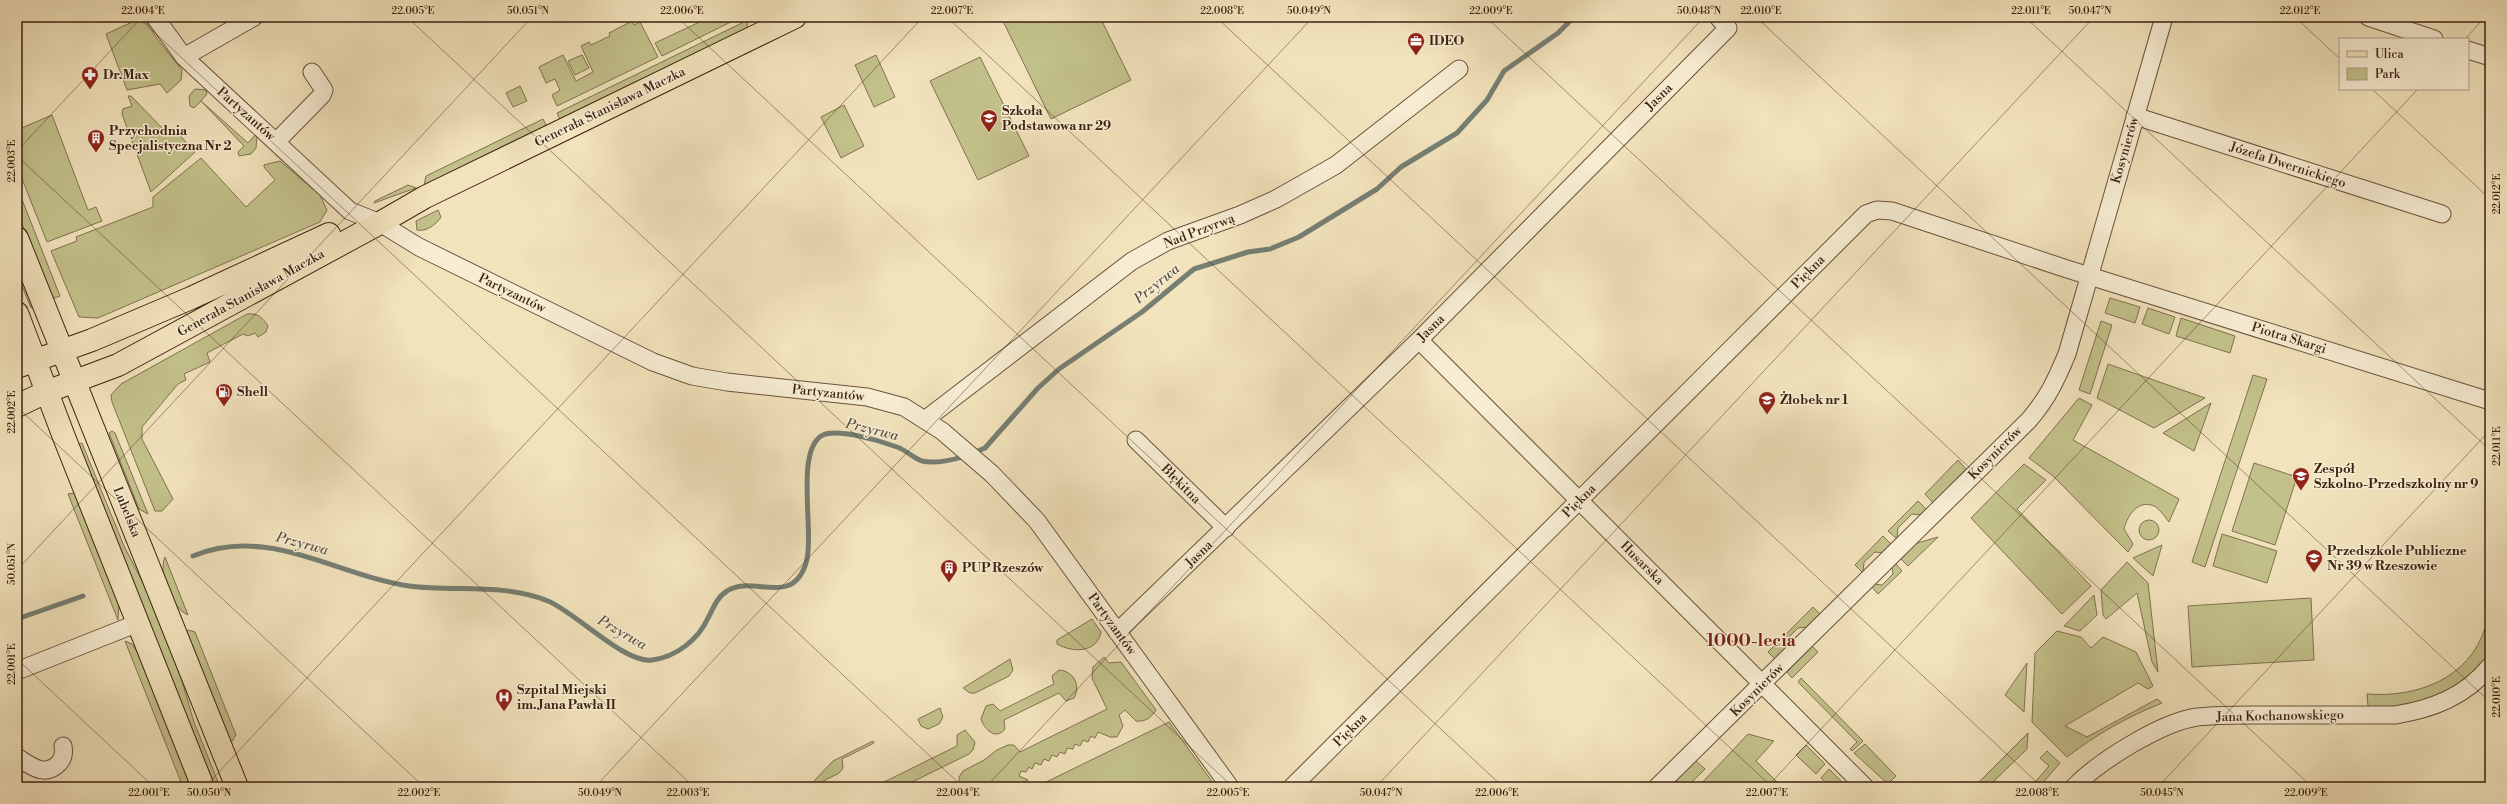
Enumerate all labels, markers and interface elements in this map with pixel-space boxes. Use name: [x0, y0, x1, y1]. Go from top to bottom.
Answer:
text: 22.004°E: [121, 5, 165, 17]
text: 22.005°E: [392, 5, 435, 17]
text: 50.051°N: [507, 5, 550, 17]
text: 22.006°E: [660, 5, 704, 17]
text: 22.007°E: [931, 5, 973, 17]
text: 22.008°E: [1200, 5, 1244, 17]
text: 50.049°N: [1287, 5, 1332, 17]
text: 22.009°E: [1469, 5, 1513, 17]
text: 50.048°N: [1677, 5, 1722, 17]
text: 22.010°E: [1740, 5, 1782, 17]
text: 22.011°E: [2011, 5, 2051, 17]
text: 50.047°N: [2069, 5, 2112, 17]
text: 22.012°E: [2280, 5, 2320, 17]
office icon: IDEO: [1406, 31, 1426, 56]
place label: IDEO: [1429, 33, 1464, 49]
legend: [2339, 38, 2469, 90]
text: Ulica: [2375, 47, 2404, 62]
street label: Generała Stanisława Maczka: [532, 63, 688, 150]
pharmacy icon: Dr.Max: [80, 65, 100, 90]
place label: Dr.Max: [103, 67, 150, 83]
text: Park: [2375, 67, 2401, 82]
street label: Jasna: [1641, 80, 1676, 115]
street label: Partyzantów: [214, 84, 279, 145]
place label: Szkoła Podstawowa nr 29: [1002, 103, 1111, 134]
school or university icon: Szkoła Podstawowa nr 29: [979, 108, 999, 133]
street label: Kosynierów: [2108, 114, 2143, 185]
place label: Przychodnia Specjalistyczna Nr 2: [109, 123, 232, 154]
building icon: Przychodnia Specjalistyczna Nr 2: [86, 128, 106, 153]
street label: Józefa Dwernickiego: [2227, 138, 2348, 191]
text: 22.003°E: [6, 139, 18, 182]
text: 22.012°E: [2491, 174, 2503, 214]
street label: Nad Przyrwą: [1161, 210, 1237, 252]
street label: Generała Stanisława Maczka: [175, 246, 328, 340]
street label: Piękna: [1788, 252, 1828, 292]
water label: Przyrwa: [1130, 260, 1184, 308]
street label: Partyzantów: [476, 270, 549, 317]
street label: Jasna: [1413, 311, 1448, 346]
street label: Piotra Skargi: [2250, 319, 2328, 357]
street label: Partyzantów: [791, 381, 866, 405]
fuel station icon: Shell: [214, 382, 234, 407]
place label: Shell: [237, 384, 269, 400]
text: 22.002°E: [6, 390, 18, 434]
school or university icon: Żłobek nr 1: [1757, 390, 1777, 415]
place label: Żłobek nr 1: [1780, 391, 1849, 408]
water label: Przyrwa: [843, 415, 900, 445]
street label: Kosynierów: [1965, 422, 2026, 483]
text: 22.011°E: [2491, 426, 2503, 466]
street label: Błękitna: [1157, 460, 1204, 507]
place label: Zespół Szkolno-Przedszkolny nr 9: [2314, 461, 2478, 492]
school or university icon: Zespół Szkolno-Przedszkolny nr 9: [2291, 466, 2311, 491]
street label: Piękna: [1559, 481, 1599, 521]
street label: Lubelska: [110, 484, 145, 540]
water label: Przyrwa: [273, 528, 330, 560]
street label: Jasna: [1181, 537, 1216, 572]
street label: Husarska: [1617, 538, 1667, 588]
text: 50.051°N: [6, 542, 18, 585]
place label: Przedszkole Publiczne Nr 39 w Rzeszowie: [2327, 543, 2467, 574]
school or university icon: Przedszkole Publiczne Nr 39 w Rzeszowie: [2304, 548, 2324, 573]
building icon: PUP Rzeszów: [939, 558, 959, 583]
place label: PUP Rzeszów: [962, 560, 1044, 576]
street label: Partyzantów: [1084, 590, 1140, 659]
water label: Przyrwa: [594, 611, 650, 654]
district label: 1000-lecia: [1706, 630, 1797, 652]
text: 22.001°E: [6, 643, 18, 685]
street label: Kosynierów: [1727, 659, 1788, 720]
text: 22.010°E: [2491, 676, 2503, 718]
place label: Szpital Miejski im. Jana Pawła II: [517, 682, 616, 713]
hospital icon: Szpital Miejski im. Jana Pawła II: [494, 687, 514, 712]
street label: Jana Kochanowskiego: [2215, 707, 2344, 725]
street label: Piękna: [1330, 710, 1370, 750]
text: 22.001°E: [128, 787, 170, 799]
text: 50.050°N: [187, 787, 232, 799]
text: 22.002°E: [398, 787, 441, 799]
text: 50.049°N: [578, 787, 623, 799]
text: 22.003°E: [667, 787, 710, 799]
text: 22.004°E: [936, 787, 980, 799]
text: 22.005°E: [1207, 787, 1250, 799]
text: 50.047°N: [1360, 787, 1403, 799]
text: 22.006°E: [1475, 787, 1519, 799]
text: 22.007°E: [1746, 787, 1788, 799]
text: 22.008°E: [2015, 787, 2059, 799]
text: 50.045°N: [2140, 787, 2184, 799]
text: 22.009°E: [2284, 787, 2328, 799]

